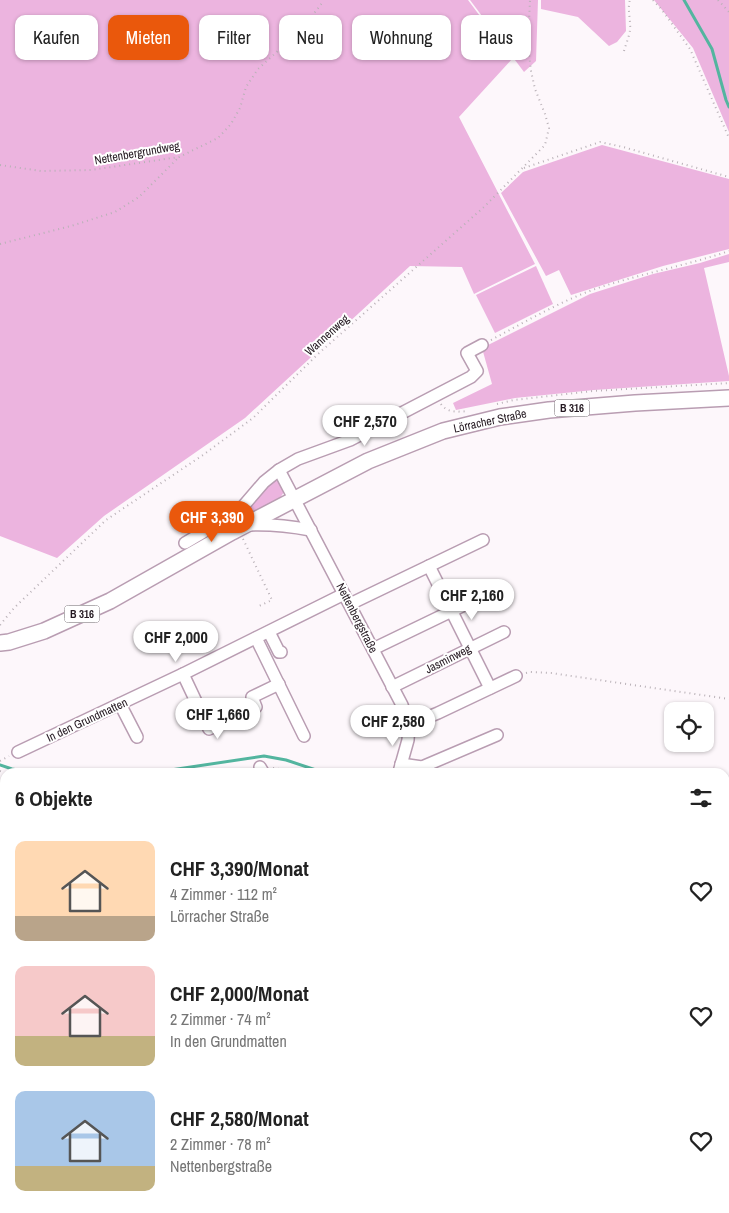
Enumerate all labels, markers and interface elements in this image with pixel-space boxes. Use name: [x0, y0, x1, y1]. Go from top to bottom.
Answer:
chip: Kaufen: [15, 15, 98, 60]
chip: Mieten: [108, 15, 189, 60]
chip: Filter: [199, 15, 269, 60]
chip: Neu: [279, 15, 342, 60]
chip: Wohnung: [352, 15, 451, 60]
chip: Haus: [461, 15, 531, 60]
street label: Nettenbergrundweg: [93, 138, 181, 168]
street label: Wannenweg: [301, 311, 353, 359]
road number: B 316: [554, 399, 590, 416]
pin: CHF 2,570: [308, 404, 422, 447]
street label: Lörracher Straße: [452, 405, 528, 437]
text: CHF 2,570: [333, 410, 397, 432]
pin: CHF 3,390: [155, 500, 269, 543]
text: CHF 3,390: [180, 506, 244, 528]
pin: CHF 2,160: [415, 578, 529, 621]
street label: Nettenbergstraße: [332, 580, 382, 656]
text: CHF 2,160: [440, 584, 504, 606]
road number: B 316: [64, 606, 100, 622]
pin: CHF 2,000: [119, 620, 233, 663]
text: CHF 2,000: [144, 626, 208, 648]
street label: Jasminweg: [422, 640, 474, 677]
street label: In den Grundmatten: [44, 694, 130, 746]
pin: CHF 1,660: [161, 698, 275, 740]
map controls: [664, 702, 714, 752]
button: locate: [664, 702, 714, 752]
text: CHF 1,660: [186, 703, 250, 725]
pin: CHF 2,580: [336, 704, 450, 747]
text: CHF 2,580: [361, 710, 425, 732]
text: 6 Objekte: [15, 784, 93, 813]
icon: filters: [687, 784, 715, 812]
text: CHF 3,390/Monat: [170, 854, 309, 883]
icon: home: [55, 861, 115, 921]
icon: heart: [687, 877, 715, 905]
text: 4 Zimmer · 112 m²: [170, 883, 277, 905]
text: Lörracher Straße: [170, 905, 269, 927]
text: CHF 2,000/Monat: [170, 979, 309, 1008]
icon: home: [55, 986, 115, 1046]
icon: heart: [687, 1002, 715, 1030]
text: 2 Zimmer · 74 m²: [170, 1008, 271, 1030]
text: In den Grundmatten: [170, 1030, 287, 1052]
text: CHF 2,580/Monat: [170, 1104, 309, 1133]
icon: home: [55, 1111, 115, 1171]
icon: heart: [687, 1127, 715, 1155]
text: 2 Zimmer · 78 m²: [170, 1133, 271, 1155]
text: Nettenbergstraße: [170, 1155, 272, 1177]

